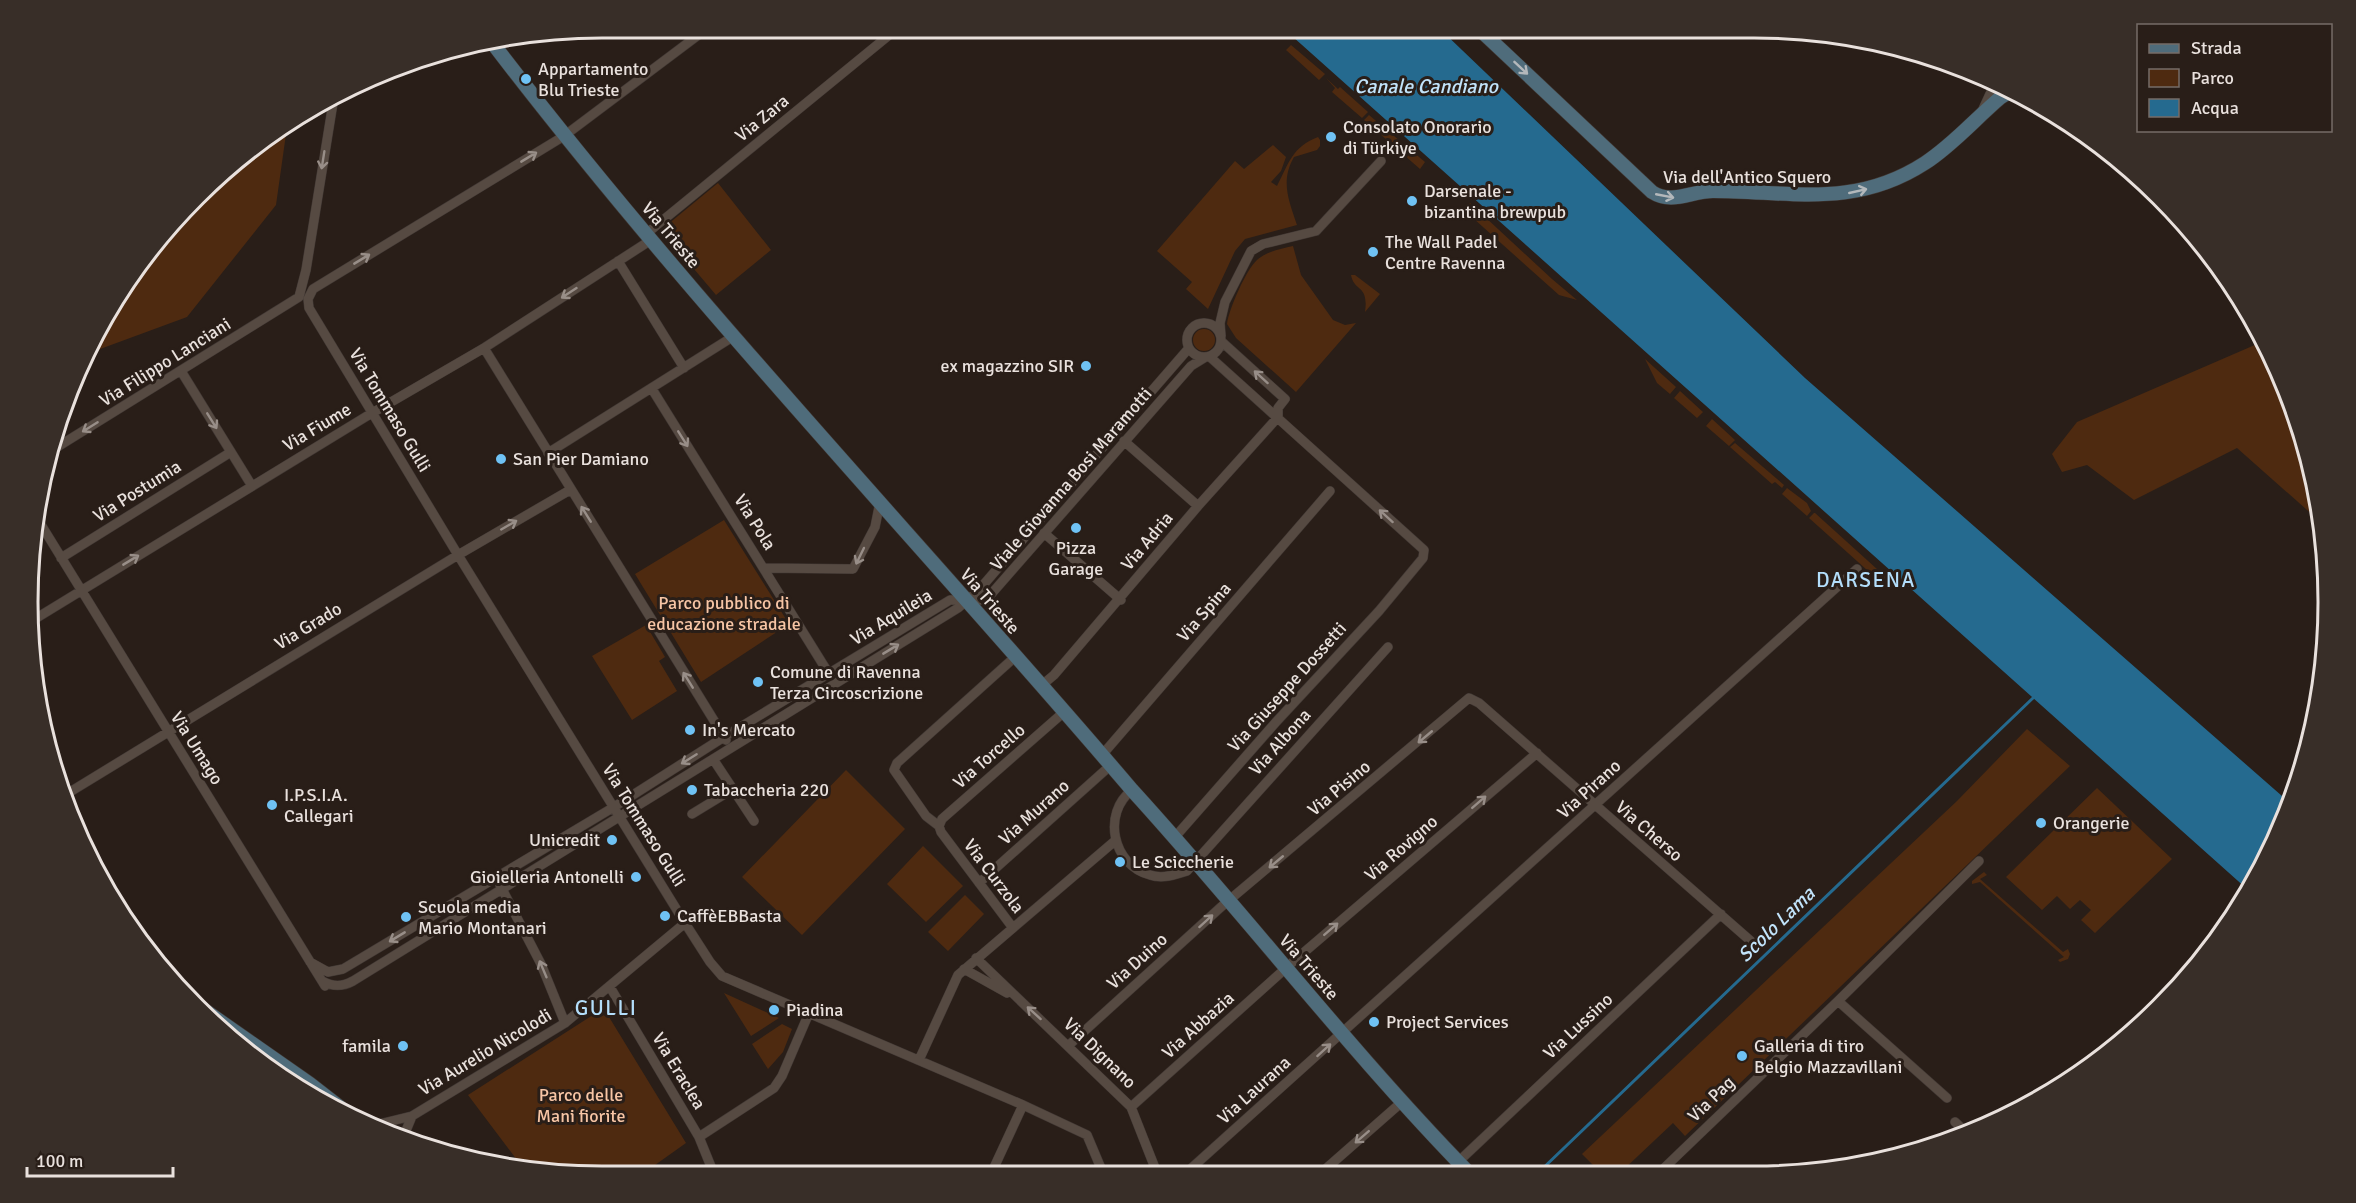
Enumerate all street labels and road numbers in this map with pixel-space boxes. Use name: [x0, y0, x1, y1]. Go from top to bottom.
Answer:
street label: Via Zara: [731, 90, 793, 146]
street label: Via dell'Antico Squero: [1663, 166, 1831, 188]
street label: Via Trieste: [637, 197, 705, 273]
street label: Via Filippo Lanciani: [95, 313, 235, 411]
street label: Via Tommaso Gulli: [344, 344, 436, 476]
street label: Viale Giovanna Bosi Maramotti: [985, 383, 1157, 575]
street label: Via Fiume: [279, 398, 355, 456]
street label: Via Postumia: [89, 455, 185, 527]
street label: Via Pola: [729, 490, 781, 554]
street label: Via Adria: [1116, 507, 1178, 575]
street label: Via Trieste: [955, 564, 1025, 638]
street label: Via Spina: [1172, 578, 1236, 646]
street label: Via Aquileia: [846, 584, 936, 650]
street label: Via Grado: [270, 597, 346, 655]
street label: Via Giuseppe Dossetti: [1223, 618, 1351, 756]
street label: Via Albona: [1244, 704, 1316, 780]
street label: Via Umago: [166, 707, 228, 789]
street label: Via Torcello: [948, 719, 1030, 793]
street label: Via Pisino: [1303, 755, 1375, 821]
street label: Via Pirano: [1553, 755, 1625, 823]
street label: Via Tommaso Gulli: [597, 760, 691, 890]
street label: Via Murano: [994, 775, 1074, 849]
street label: Via Cherso: [1611, 796, 1687, 866]
street label: Via Rovigno: [1360, 810, 1442, 886]
street label: Via Curzola: [959, 835, 1029, 917]
street label: Via Duino: [1102, 928, 1172, 994]
street label: Via Trieste: [1274, 930, 1344, 1004]
street label: Via Abbazia: [1157, 987, 1239, 1063]
street label: Via Lussino: [1539, 988, 1617, 1064]
street label: Via Aurelio Nicolodi: [414, 1004, 556, 1100]
street label: Via Dignano: [1059, 1013, 1141, 1093]
street label: Via Eraclea: [647, 1029, 711, 1113]
street label: Via Laurana: [1213, 1051, 1295, 1129]
street label: Via Pag: [1683, 1071, 1739, 1127]

